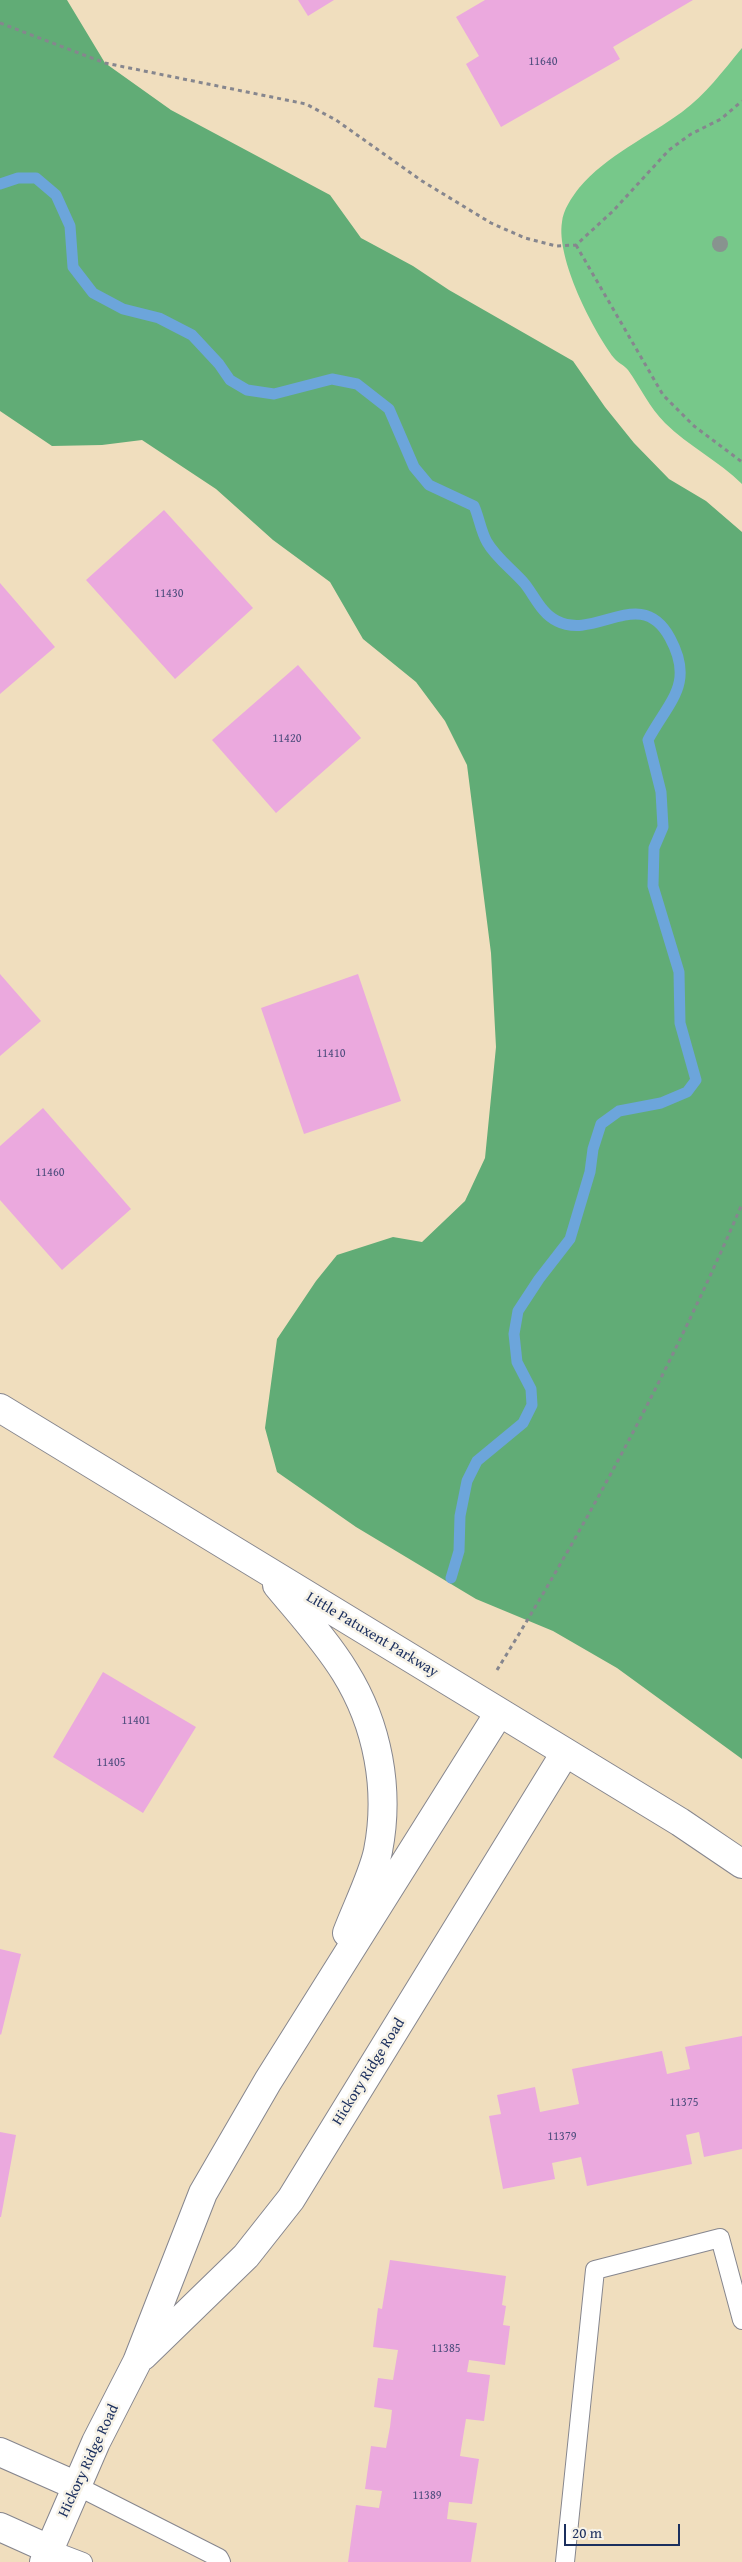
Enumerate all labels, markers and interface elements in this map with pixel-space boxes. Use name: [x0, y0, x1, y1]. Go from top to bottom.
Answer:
house number: 11640: [529, 55, 557, 69]
house number: 11430: [155, 587, 183, 601]
house number: 11420: [273, 732, 301, 746]
house number: 11410: [317, 1047, 345, 1061]
house number: 11460: [36, 1166, 64, 1180]
street label: Little Patuxent Parkway: [303, 1588, 441, 1682]
house number: 11401: [122, 1714, 150, 1728]
house number: 11405: [97, 1756, 125, 1770]
street label: Hickory Ridge Road: [329, 2015, 409, 2129]
house number: 11375: [670, 2096, 698, 2110]
house number: 11379: [548, 2130, 576, 2144]
house number: 11385: [432, 2342, 460, 2356]
street label: Hickory Ridge Road: [55, 2402, 123, 2520]
house number: 11389: [413, 2489, 441, 2503]
scale bar: [567, 2514, 683, 2546]
text: 20 m: [572, 2522, 602, 2543]

